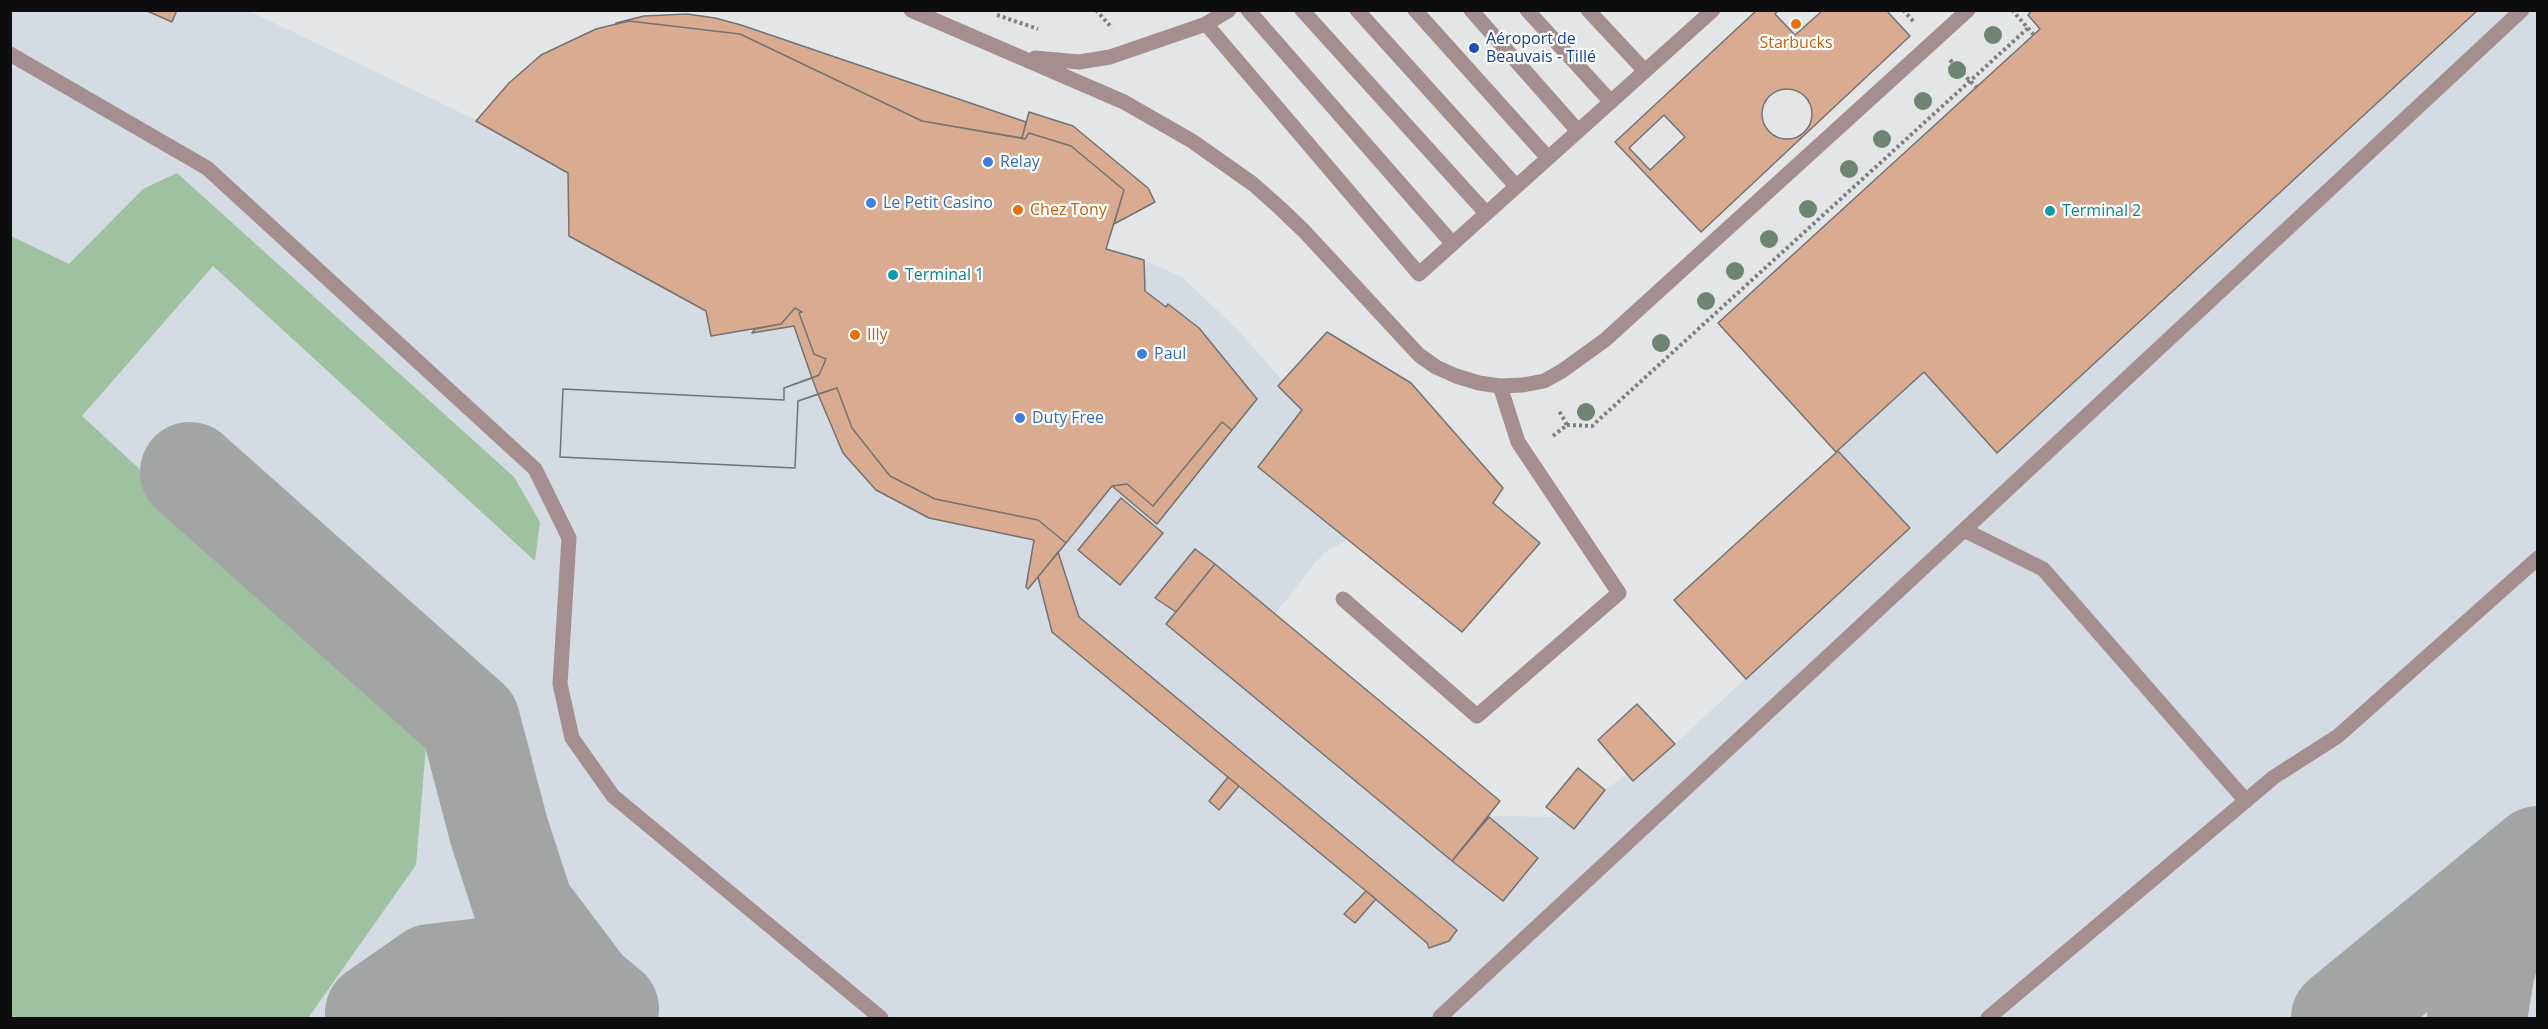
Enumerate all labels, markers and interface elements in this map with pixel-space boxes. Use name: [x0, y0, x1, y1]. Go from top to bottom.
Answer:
marker: Starbucks: [1789, 17, 1803, 31]
place label: Aéroport de Beauvais - Tillé: [1486, 29, 1596, 67]
place label: Starbucks: [1759, 33, 1833, 53]
marker: Aéroport de Beauvais - Tillé: [1467, 41, 1481, 55]
place label: Relay: [1000, 152, 1040, 172]
marker: Relay: [981, 155, 995, 169]
place label: Le Petit Casino: [883, 193, 993, 213]
marker: Le Petit Casino: [864, 196, 878, 210]
place label: Chez Tony: [1030, 200, 1107, 220]
place label: Terminal 2: [2062, 201, 2141, 221]
marker: Chez Tony: [1011, 203, 1025, 217]
marker: Terminal 2: [2043, 204, 2057, 218]
place label: Terminal 1: [905, 265, 984, 285]
marker: Terminal 1: [886, 268, 900, 282]
place label: Illy: [867, 325, 888, 345]
marker: Illy: [848, 328, 862, 342]
place label: Paul: [1154, 344, 1186, 364]
marker: Paul: [1135, 347, 1149, 361]
place label: Duty Free: [1032, 408, 1104, 428]
marker: Duty Free: [1013, 411, 1027, 425]

